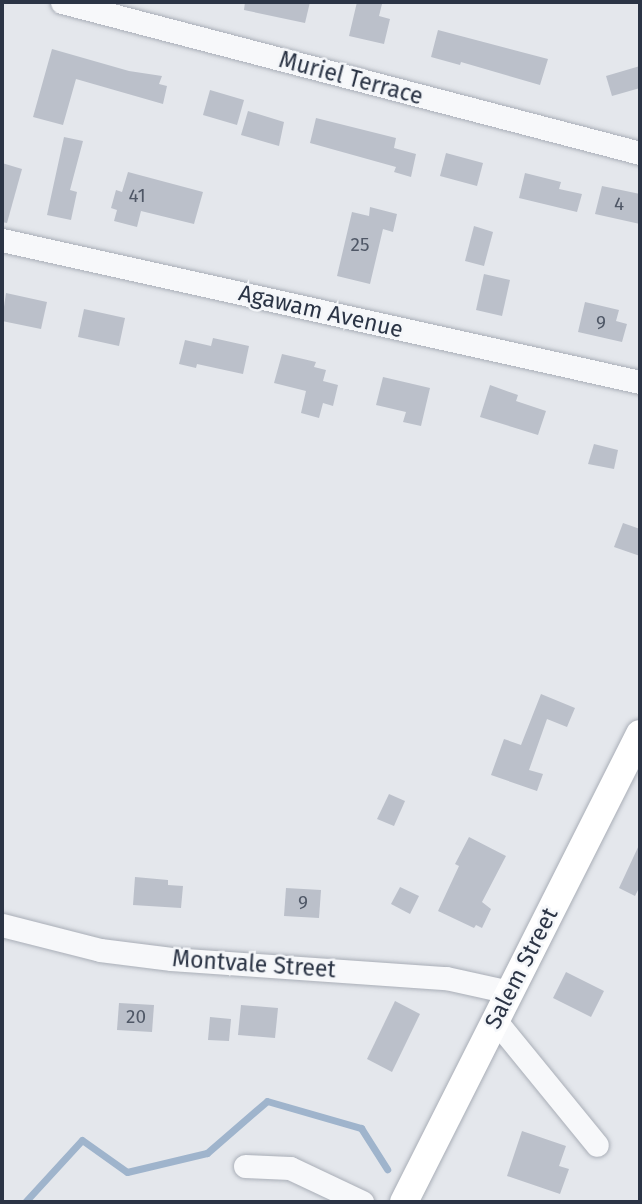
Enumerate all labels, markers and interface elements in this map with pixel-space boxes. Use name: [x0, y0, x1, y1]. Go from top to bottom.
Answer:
street label: Muriel Terrace: [276, 46, 426, 110]
house number: 41: [128, 185, 146, 207]
house number: 4: [614, 193, 624, 215]
house number: 25: [351, 234, 369, 256]
street label: Agawam Avenue: [236, 279, 406, 343]
house number: 9: [596, 312, 606, 334]
house number: 9: [298, 892, 308, 914]
street label: Salem Street: [479, 903, 563, 1033]
street label: Montvale Street: [171, 945, 337, 983]
house number: 20: [126, 1006, 146, 1028]

